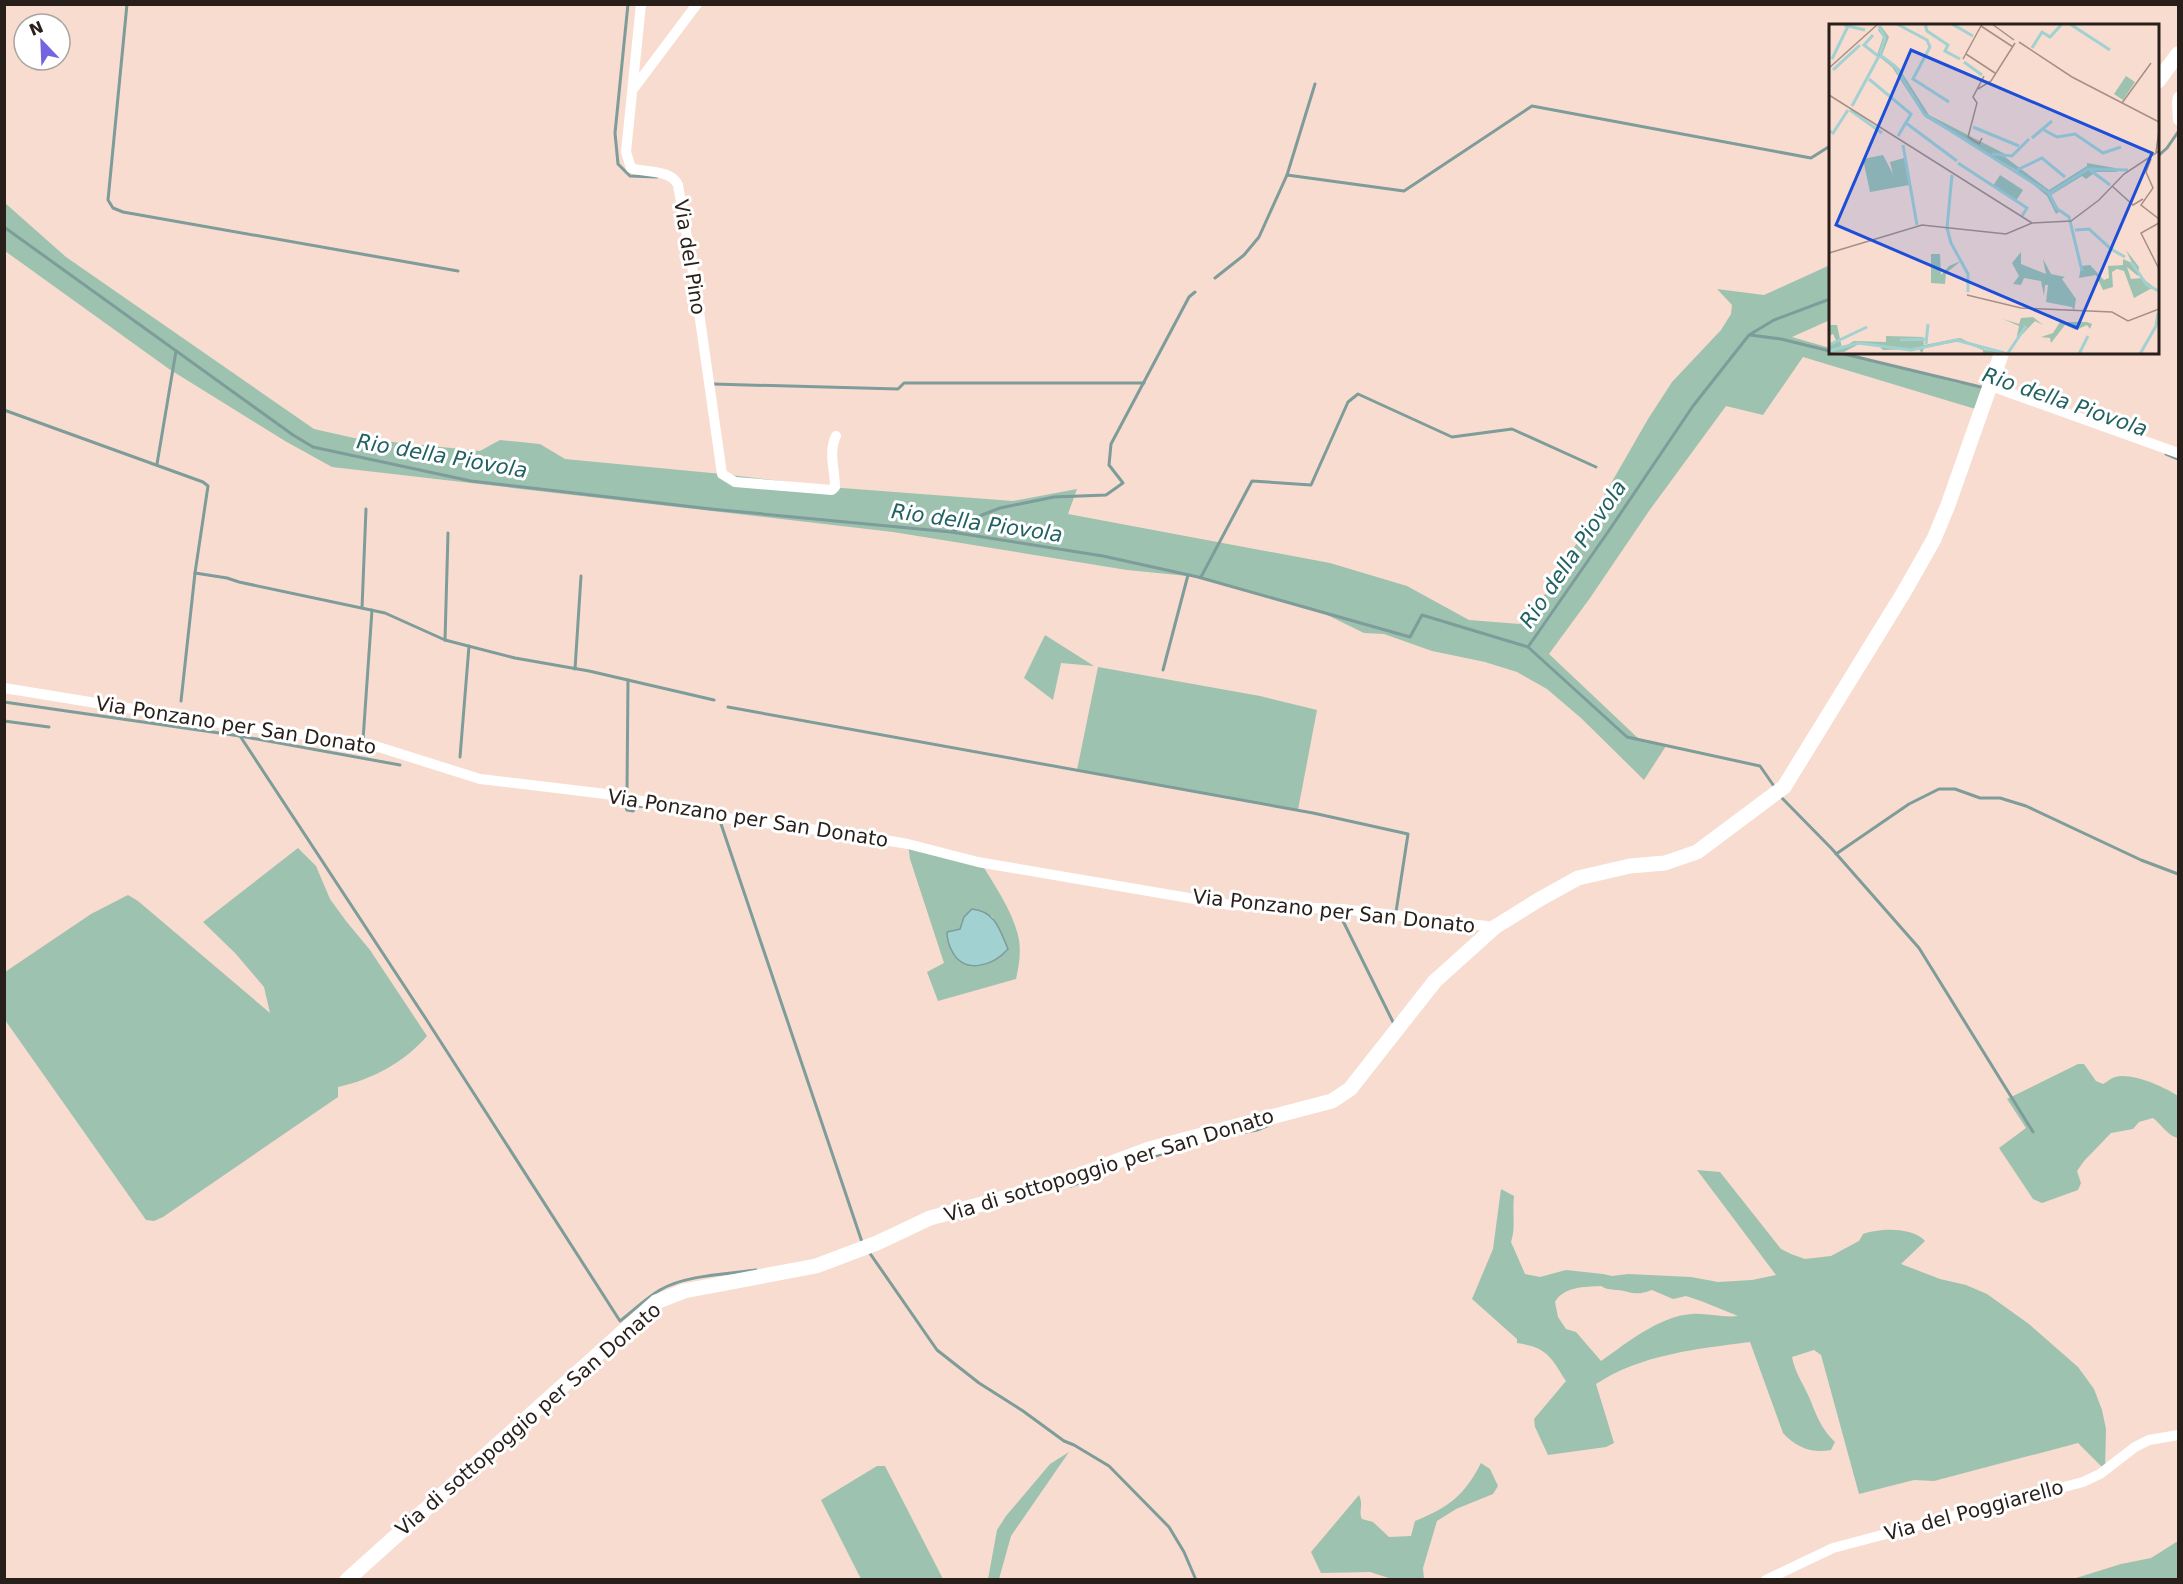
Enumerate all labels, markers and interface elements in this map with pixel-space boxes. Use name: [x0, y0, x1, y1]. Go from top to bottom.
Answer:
north arrow: [12, 12, 72, 72]
text: N: [26, 17, 46, 40]
inset map: [1829, 24, 2159, 354]
street label: Via del Pino: [669, 198, 711, 316]
water label: Rio della Piovola: [1979, 363, 2151, 441]
water label: Rio della Piovola: [355, 429, 529, 483]
water label: Rio della Piovola: [1515, 476, 1631, 632]
water label: Rio della Piovola: [890, 499, 1064, 547]
street label: Via Ponzano per San Donato: [94, 691, 378, 759]
street label: Via Ponzano per San Donato: [606, 784, 890, 852]
street label: Via Ponzano per San Donato: [1192, 884, 1476, 938]
street label: Via di sottopoggio per San Donato: [941, 1103, 1277, 1227]
street label: Via di sottopoggio per San Donato: [391, 1297, 665, 1541]
street label: Via del Poggiarello: [1882, 1475, 2066, 1545]

